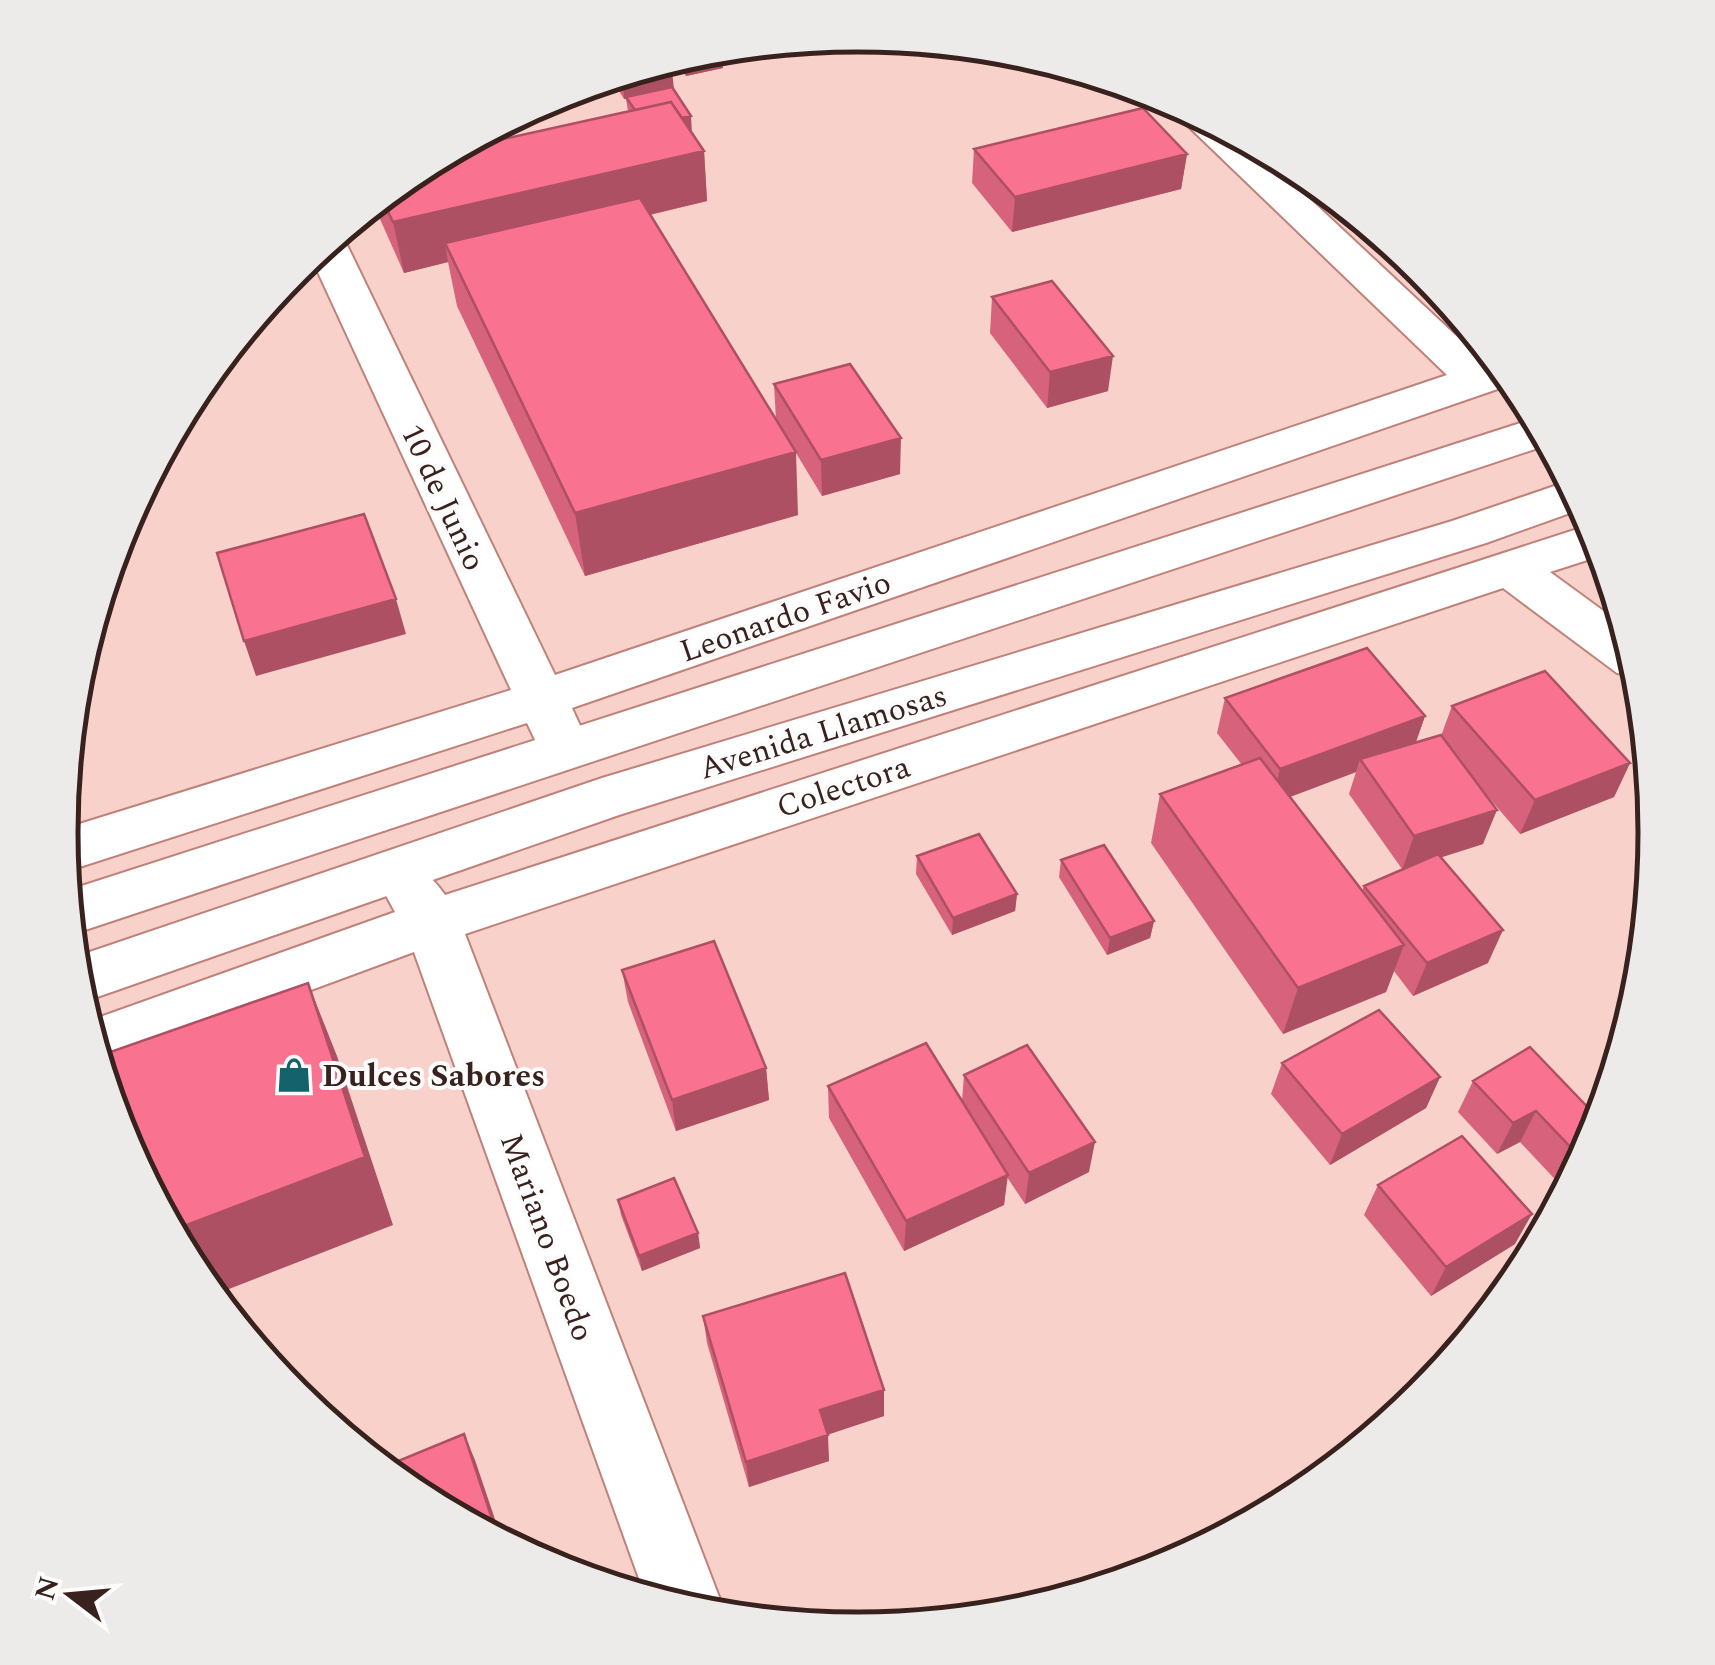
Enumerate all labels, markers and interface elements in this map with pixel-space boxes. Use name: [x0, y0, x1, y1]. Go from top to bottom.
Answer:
street label: 10 de Junio: [387, 416, 498, 579]
street label: Leonardo Favio: [673, 558, 898, 676]
street label: Avenida Llamosas: [693, 671, 953, 793]
street label: Colectora: [770, 743, 917, 832]
place label: Dulces Sabores: [322, 1052, 545, 1101]
shop icon: Dulces Sabores: [275, 1056, 313, 1094]
street label: Mariano Boedo: [486, 1127, 607, 1348]
north arrow: [20, 1545, 120, 1645]
text: N: [24, 1572, 71, 1605]

